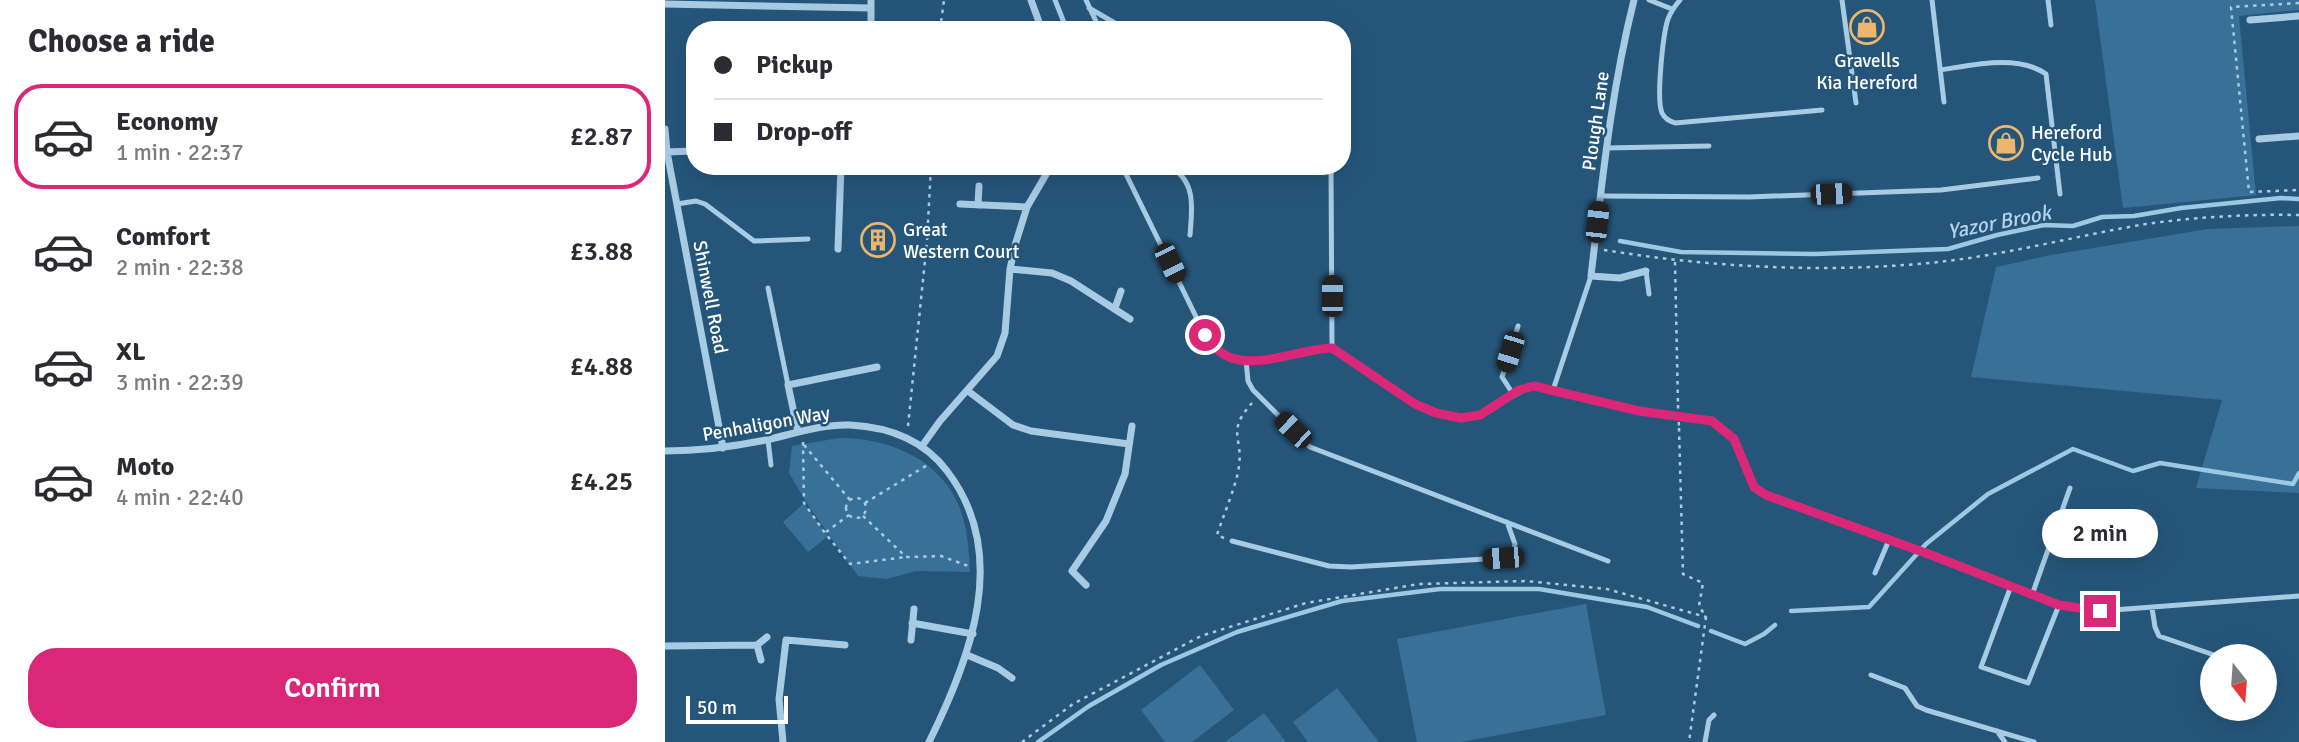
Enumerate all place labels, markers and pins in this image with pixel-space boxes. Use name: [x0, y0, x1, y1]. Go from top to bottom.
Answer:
shop icon: Gravells Kia Hereford: [1848, 8, 1886, 46]
place label: Gravells Kia Hereford: [1816, 49, 1918, 95]
place label: Hereford Cycle Hub: [2031, 121, 2112, 167]
shop icon: Hereford Cycle Hub: [1987, 124, 2025, 162]
place label: Great Western Court: [903, 218, 1020, 264]
building icon: Great Western Court: [859, 221, 897, 259]

